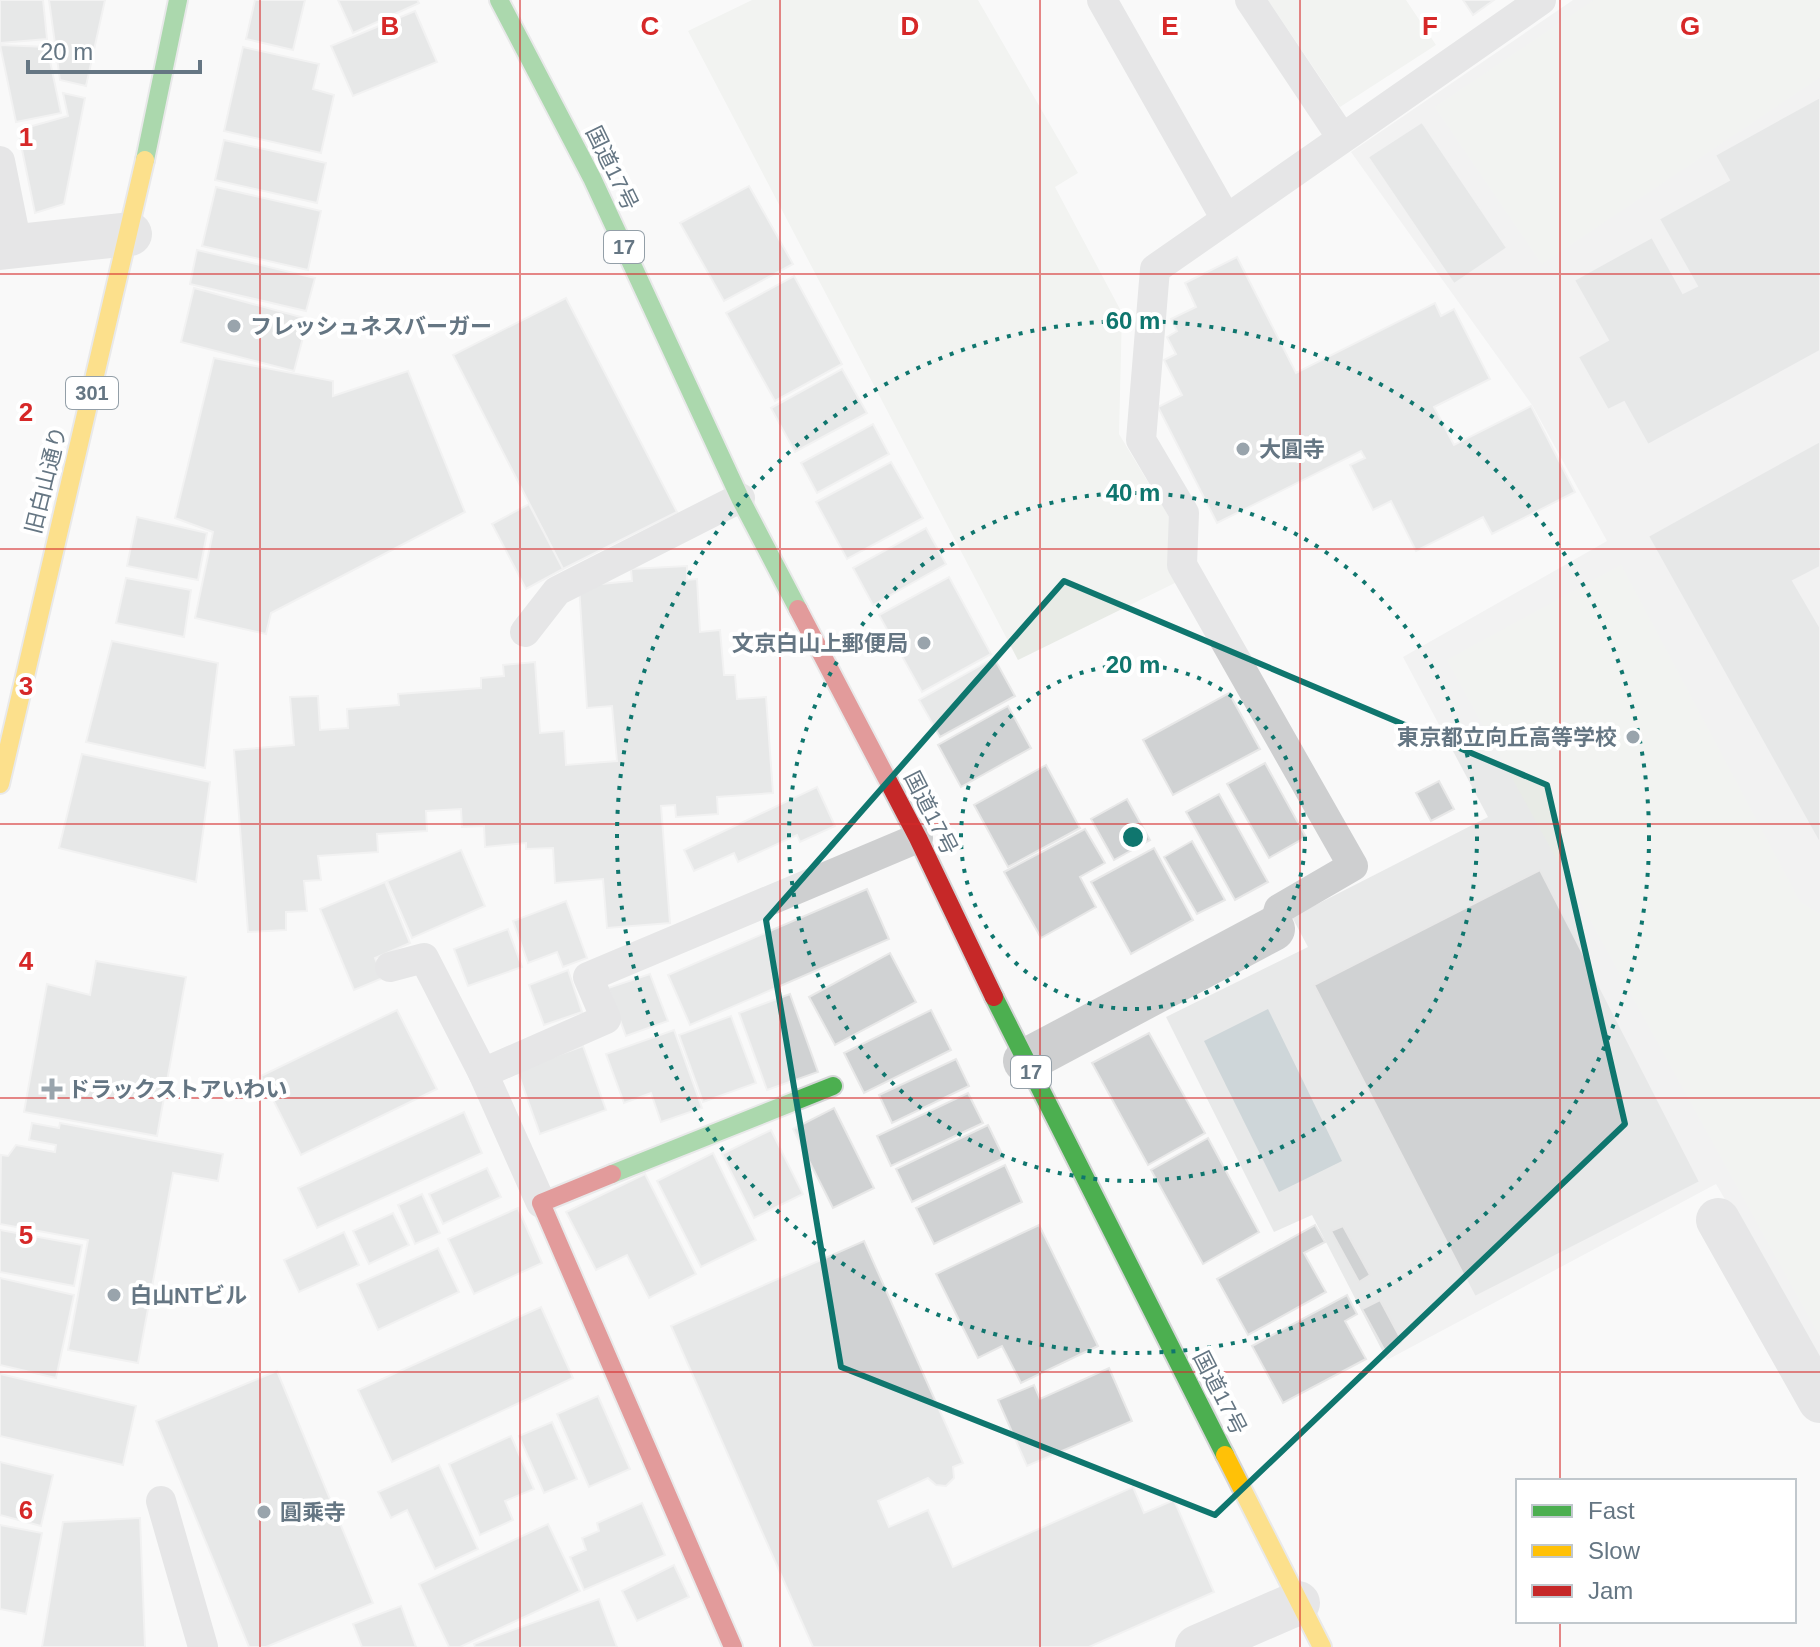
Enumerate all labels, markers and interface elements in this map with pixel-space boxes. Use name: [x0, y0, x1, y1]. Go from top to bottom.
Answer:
text: B: [381, 11, 399, 41]
text: C: [641, 11, 660, 41]
text: D: [901, 11, 919, 41]
text: E: [1161, 11, 1179, 41]
text: F: [1422, 11, 1438, 41]
text: G: [1680, 11, 1700, 41]
scale bar: [28, 24, 200, 74]
text: 20 m: [40, 38, 93, 65]
text: 1: [19, 122, 33, 152]
street label: 国道17号: [581, 122, 643, 214]
road number: 17: [604, 231, 644, 263]
text: 60 m: [1106, 307, 1160, 334]
place label: フレッシュネスバーガー: [250, 314, 492, 339]
marker: フレッシュネスバーガー: [225, 317, 243, 335]
road number: 301: [66, 377, 118, 409]
text: 2: [19, 397, 33, 427]
street label: 旧白山通り: [21, 424, 71, 536]
place label: 大圓寺: [1259, 437, 1325, 462]
marker: 大圓寺: [1234, 440, 1252, 458]
text: 40 m: [1106, 479, 1160, 506]
place label: 文京白山上郵便局: [732, 631, 908, 656]
marker: 文京白山上郵便局: [915, 634, 933, 652]
text: 20 m: [1106, 651, 1160, 678]
text: 3: [19, 671, 33, 701]
place label: 東京都立向丘高等学校: [1397, 725, 1617, 750]
marker: 東京都立向丘高等学校: [1624, 728, 1642, 746]
street label: 国道17号: [899, 767, 963, 859]
centre of rings: [1119, 823, 1147, 851]
text: 4: [19, 946, 34, 976]
road number: 17: [1011, 1056, 1051, 1088]
place label: ドラックストアいわい: [68, 1077, 287, 1102]
marker: ドラックストアいわい: [43, 1080, 61, 1098]
text: 5: [19, 1220, 33, 1250]
place label: 白山NTビル: [130, 1283, 247, 1308]
marker: 白山NTビル: [105, 1286, 123, 1304]
street label: 国道17号: [1188, 1347, 1252, 1439]
legend: [1516, 1479, 1796, 1623]
text: 6: [19, 1495, 33, 1525]
text: Fast: [1588, 1497, 1635, 1524]
place label: 圓乘寺: [280, 1500, 346, 1525]
marker: 圓乘寺: [255, 1503, 273, 1521]
text: Slow: [1588, 1537, 1641, 1564]
text: Jam: [1588, 1577, 1633, 1604]

